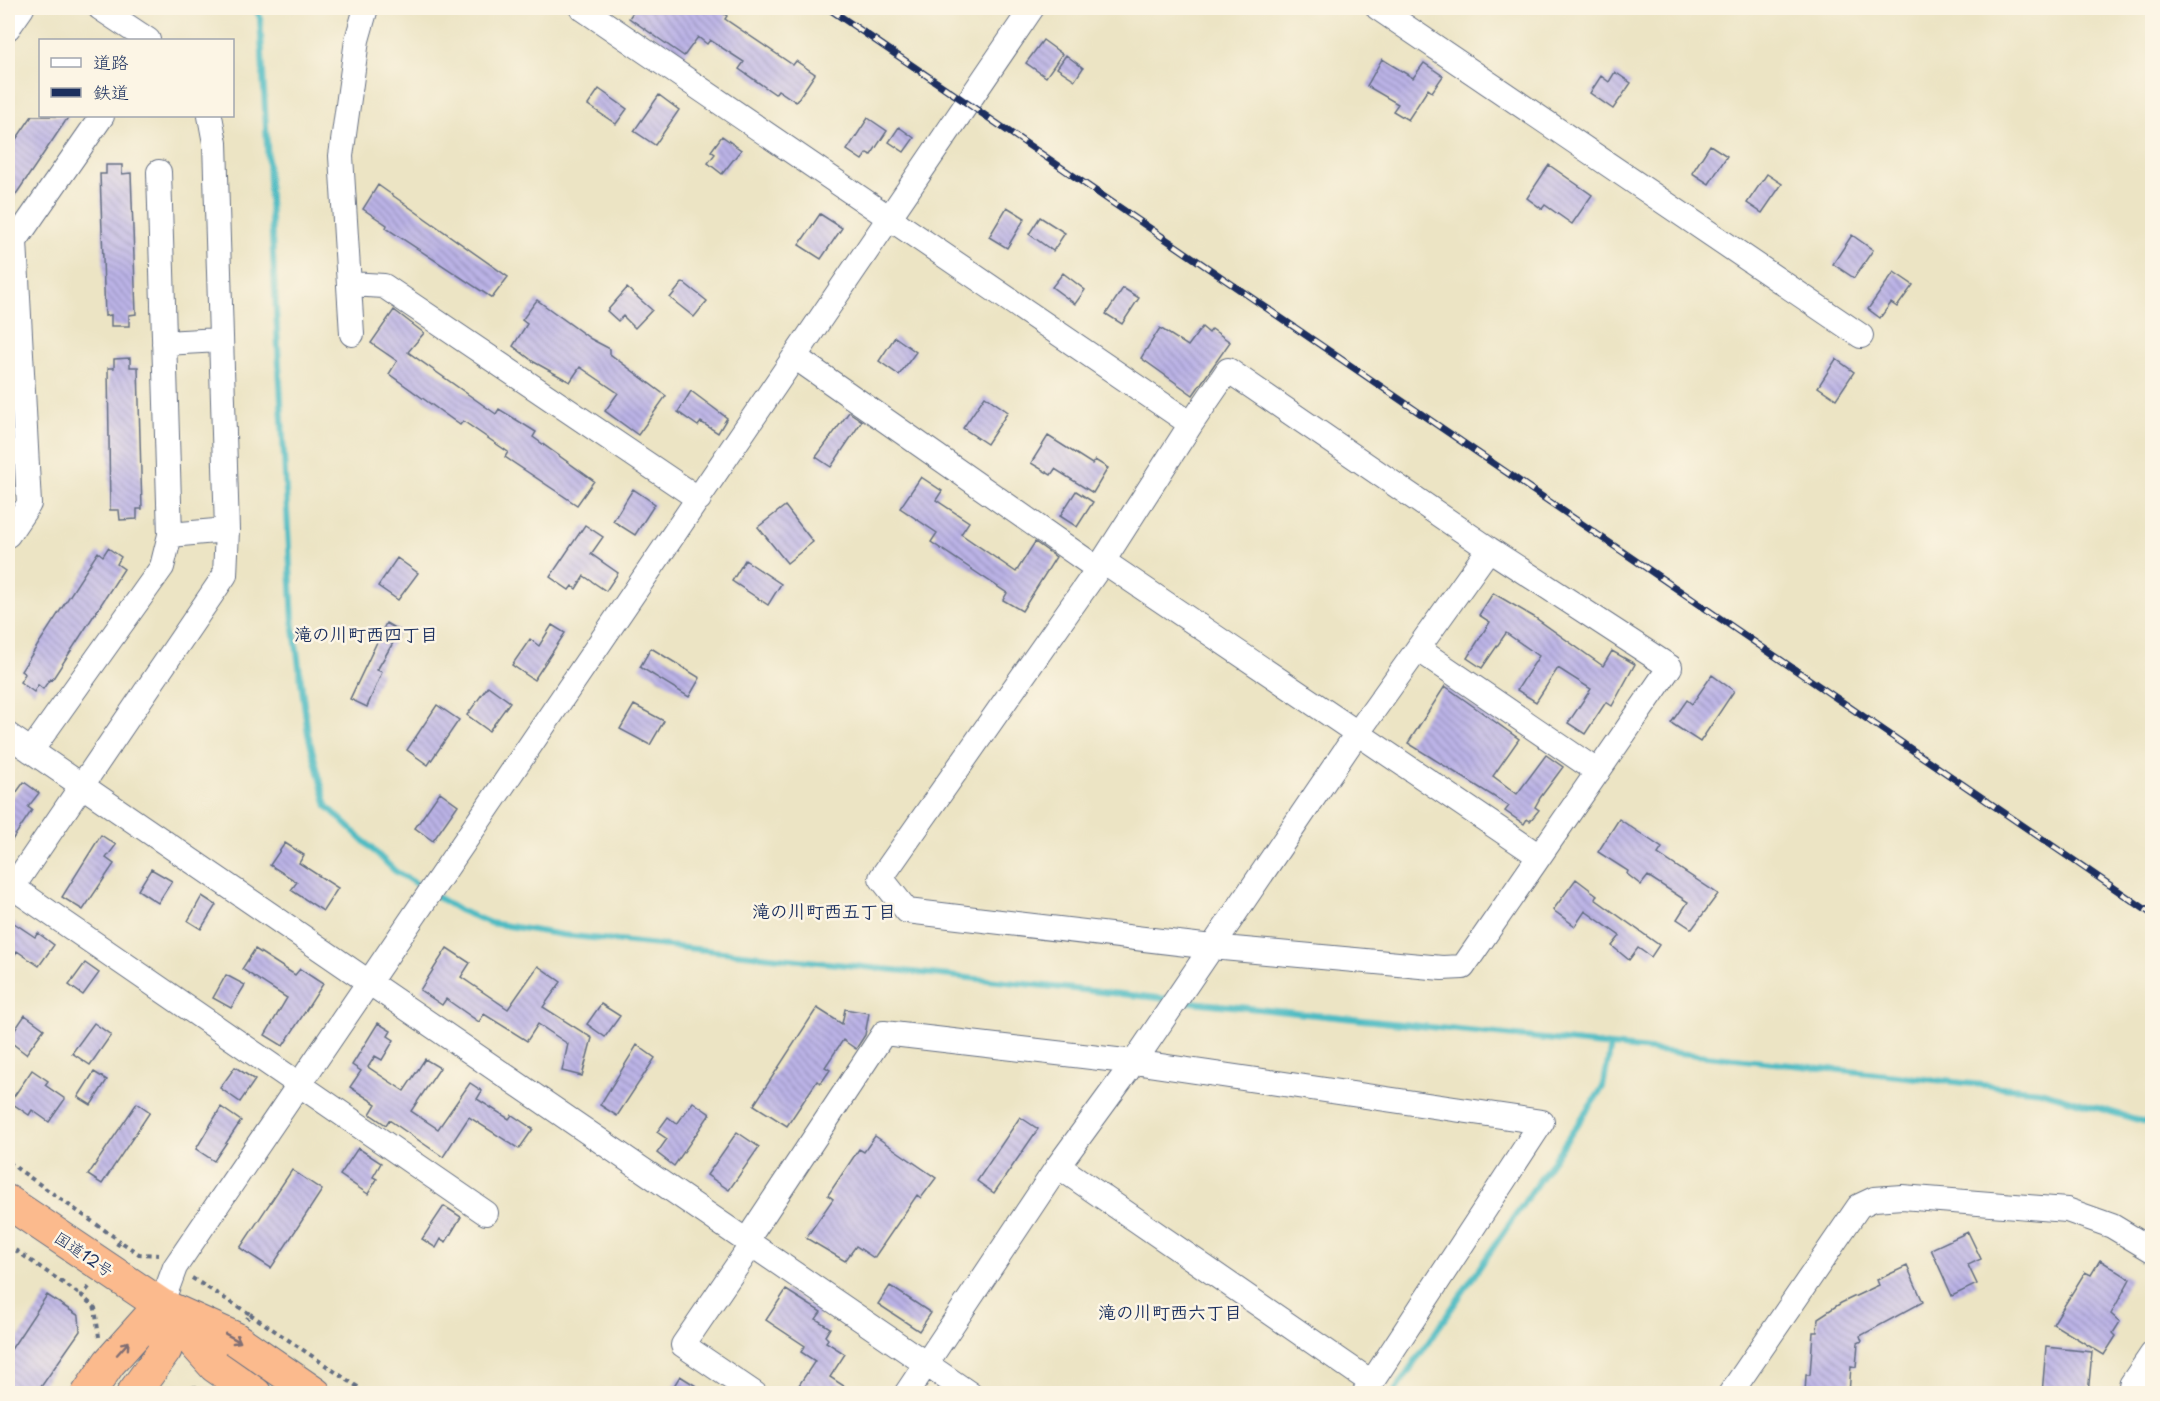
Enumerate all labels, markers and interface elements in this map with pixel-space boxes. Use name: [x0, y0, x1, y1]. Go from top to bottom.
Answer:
legend: [39, 39, 234, 117]
text: 道路: [93, 48, 129, 75]
text: 鉄道: [93, 78, 129, 105]
district label: 滝の川町西四丁目: [294, 620, 438, 647]
district label: 滝の川町西五丁目: [752, 897, 896, 924]
street label: 国道12号: [50, 1225, 119, 1282]
district label: 滝の川町西六丁目: [1098, 1298, 1242, 1325]
one-way arrow: [224, 1333, 241, 1345]
one-way arrow: [116, 1341, 130, 1356]

